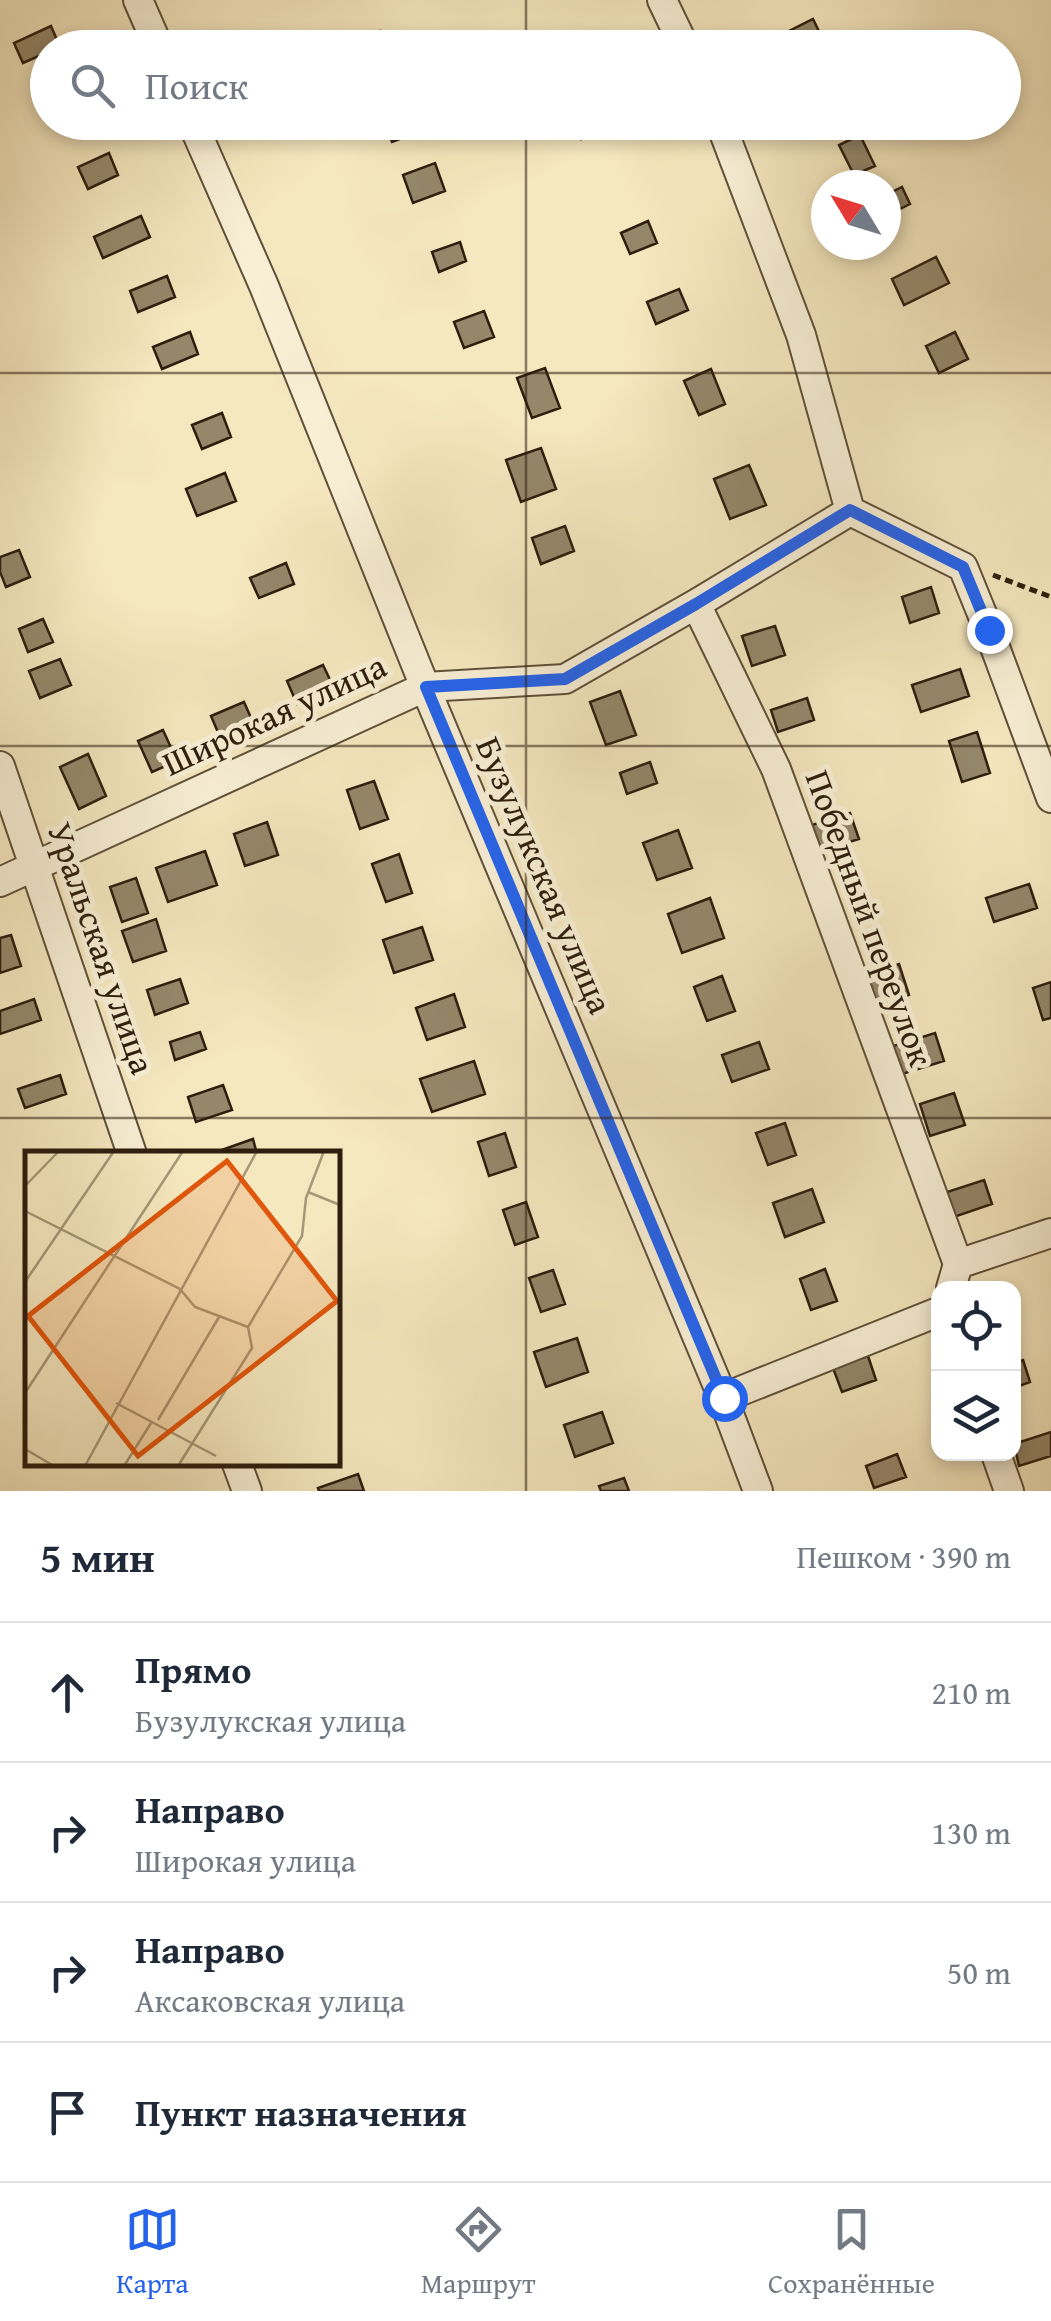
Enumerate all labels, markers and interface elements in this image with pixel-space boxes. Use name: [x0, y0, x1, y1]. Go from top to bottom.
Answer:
search box: [30, 30, 1021, 140]
text: Поиск: [145, 57, 248, 113]
icon: search: [65, 58, 120, 113]
north arrow: [811, 170, 901, 260]
route end: [967, 608, 1013, 654]
street label: Широкая улица: [154, 640, 395, 788]
street label: Бузулукская улица: [464, 729, 627, 1022]
street label: Победный переулок: [793, 763, 948, 1074]
street label: Уральская улица: [35, 815, 169, 1081]
inset map: [25, 1151, 340, 1466]
map controls: [931, 1281, 1021, 1461]
button: locate: [931, 1281, 1021, 1371]
button: layers: [931, 1371, 1021, 1461]
route start: [702, 1376, 748, 1422]
text: 5 мин: [40, 1526, 155, 1587]
text: Пешком · 390 m: [796, 1533, 1011, 1580]
text: Прямо: [135, 1641, 251, 1697]
icon: ahead: [40, 1665, 95, 1720]
text: 210 m: [932, 1669, 1011, 1716]
text: Бузулукская улица: [135, 1697, 406, 1744]
text: Направо: [135, 1781, 285, 1837]
icon: right: [40, 1805, 95, 1860]
text: 130 m: [932, 1809, 1011, 1856]
text: Широкая улица: [135, 1837, 356, 1884]
text: Направо: [135, 1921, 285, 1977]
icon: right: [40, 1945, 95, 2000]
text: 50 m: [947, 1949, 1011, 1996]
text: Аксаковская улица: [135, 1977, 405, 2024]
text: Пункт назначения: [135, 2084, 467, 2140]
icon: arrive: [40, 2085, 95, 2140]
tab: Карта: [116, 2202, 189, 2303]
tab: Маршрут: [421, 2202, 536, 2303]
tab: Сохранённые: [768, 2202, 935, 2303]

